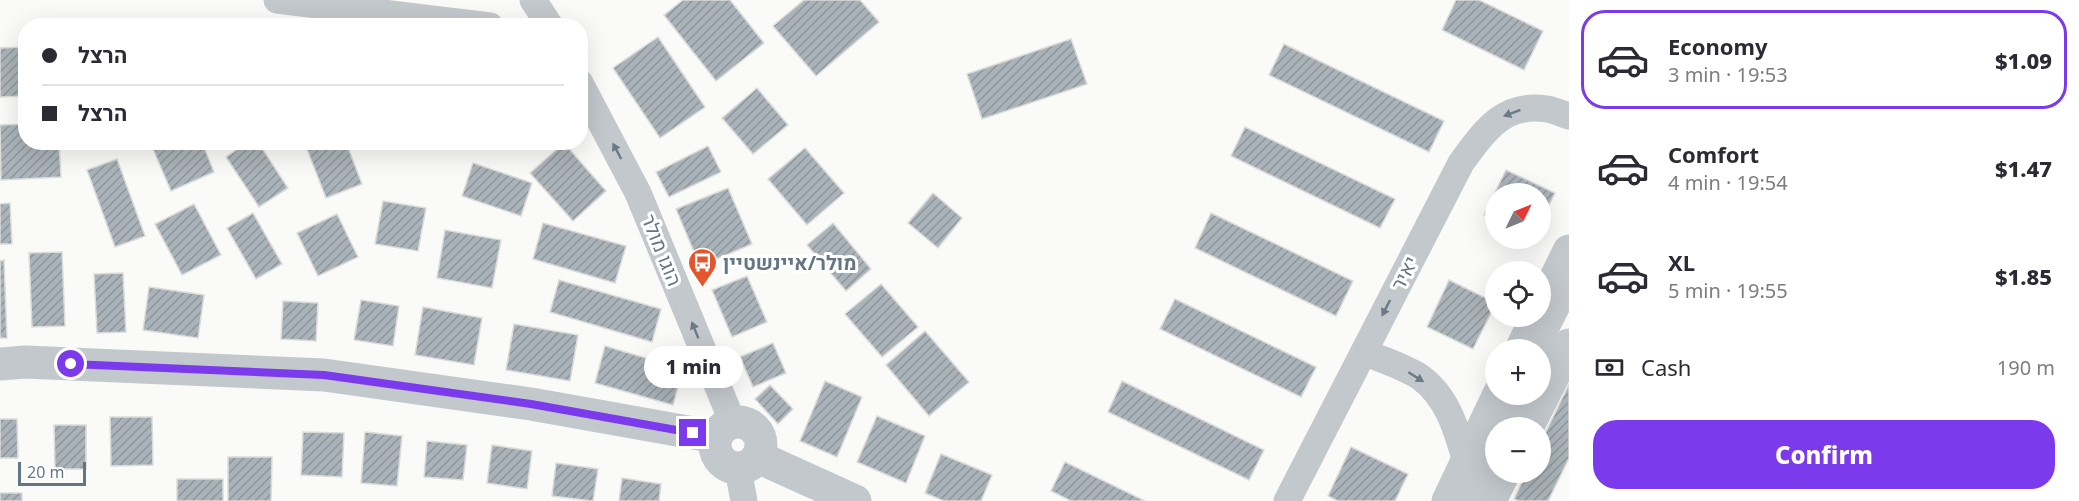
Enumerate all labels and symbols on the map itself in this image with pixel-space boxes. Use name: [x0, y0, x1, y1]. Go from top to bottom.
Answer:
one-way arrow: [1503, 108, 1521, 118]
one-way arrow: [612, 143, 621, 160]
north arrow: [1485, 183, 1551, 249]
street label: הוגו מולר: [635, 210, 689, 290]
bus stop icon: מולר/איינשטיין: [686, 246, 718, 288]
place label: מולר/איינשטיין: [723, 249, 856, 276]
street label: יאיר: [1384, 251, 1424, 295]
one-way arrow: [1382, 299, 1392, 317]
one-way arrow: [690, 321, 699, 339]
callout: 1 min: [644, 346, 742, 388]
route start: [57, 350, 84, 377]
one-way arrow: [1408, 372, 1425, 383]
route end: [679, 419, 706, 446]
scale bar: [18, 459, 86, 486]

